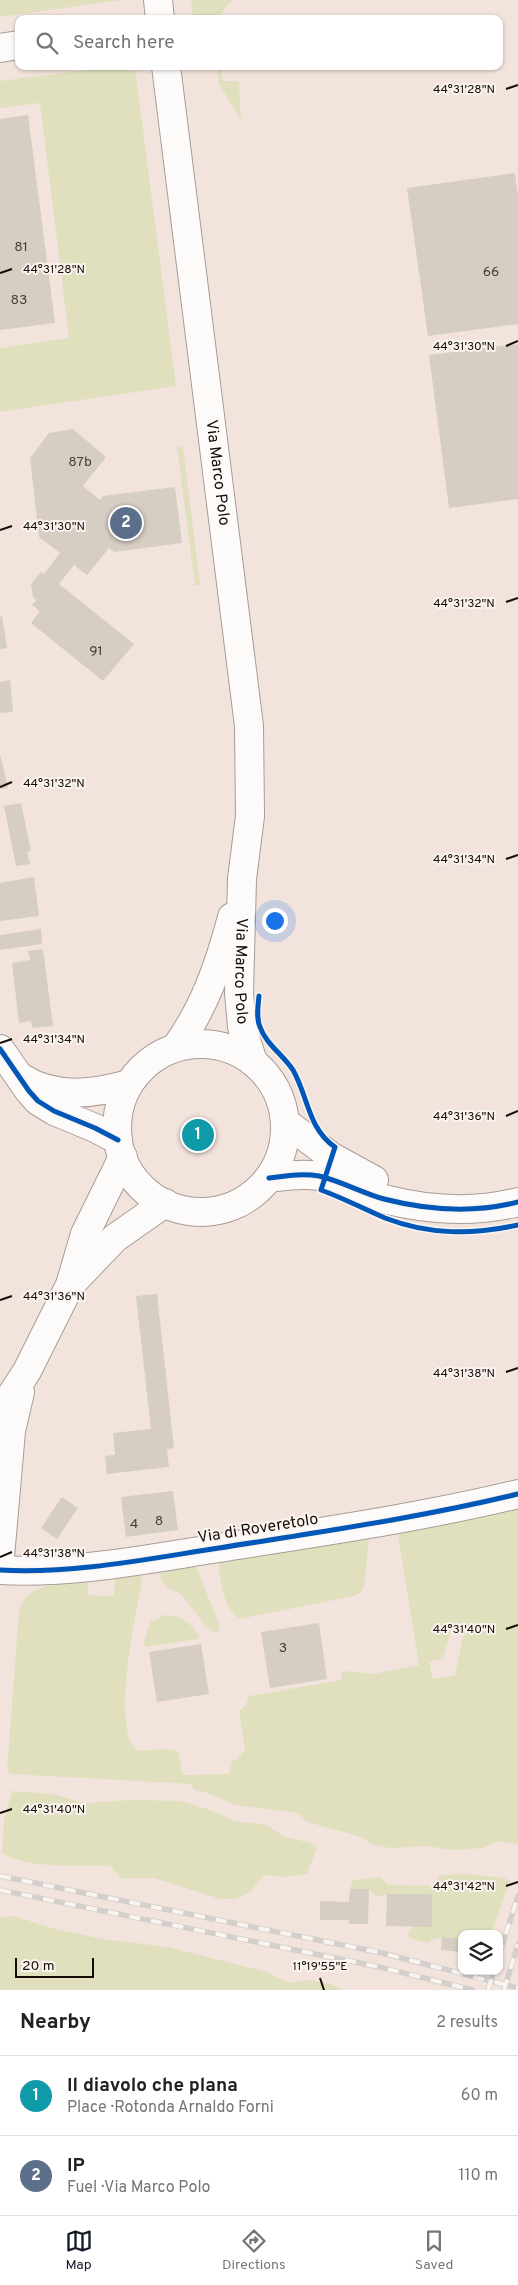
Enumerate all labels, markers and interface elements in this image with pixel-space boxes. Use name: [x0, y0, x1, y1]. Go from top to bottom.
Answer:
search box: [15, 15, 503, 70]
icon: search: [33, 29, 61, 57]
text: Search here: [73, 31, 175, 55]
text: 44°31'28"N: [433, 82, 495, 98]
house number: 81: [14, 239, 28, 256]
text: 44°31'28"N: [23, 262, 85, 278]
house number: 66: [483, 264, 499, 281]
house number: 83: [11, 292, 27, 309]
text: 44°31'30"N: [433, 339, 495, 355]
street label: Via Marco Polo: [201, 419, 234, 527]
house number: 87b: [68, 454, 92, 471]
pin: 2: [110, 504, 142, 542]
text: 44°31'30"N: [23, 519, 85, 535]
text: 44°31'32"N: [433, 596, 495, 612]
house number: 91: [89, 643, 103, 660]
text: 44°31'32"N: [23, 776, 85, 792]
text: 44°31'34"N: [433, 852, 495, 868]
your location: [262, 908, 288, 934]
street label: Via Marco Polo: [229, 918, 252, 1025]
text: 44°31'34"N: [23, 1032, 85, 1048]
text: 44°31'36"N: [433, 1109, 495, 1125]
pin: 1: [182, 1116, 214, 1154]
text: 44°31'36"N: [23, 1289, 85, 1305]
text: 44°31'38"N: [433, 1366, 495, 1382]
street label: Via di Roveretolo: [196, 1510, 320, 1548]
house number: 8: [155, 1513, 163, 1530]
house number: 4: [130, 1516, 138, 1533]
text: 44°31'38"N: [23, 1546, 85, 1562]
text: 44°31'40"N: [433, 1622, 495, 1638]
house number: 3: [279, 1640, 287, 1657]
text: 44°31'40"N: [23, 1802, 85, 1818]
text: 44°31'42"N: [433, 1879, 495, 1895]
map controls: [458, 1930, 503, 1975]
button: layers: [458, 1930, 503, 1975]
scale bar: [15, 1955, 94, 1978]
text: 20 m: [22, 1958, 55, 1975]
text: 11°19'55"E: [293, 1959, 348, 1975]
text: Nearby: [20, 2009, 91, 2036]
text: 2 results: [436, 2013, 498, 2033]
text: Il diavolo che plana: [67, 2074, 238, 2098]
text: 1: [33, 2086, 39, 2106]
text: 60 m: [461, 2086, 498, 2106]
text: Place · Rotonda Arnaldo Forni: [67, 2098, 274, 2118]
text: IP: [67, 2154, 85, 2178]
text: 2: [31, 2166, 41, 2186]
text: 110 m: [458, 2166, 498, 2186]
text: Fuel · Via Marco Polo: [67, 2178, 211, 2198]
tab: Map: [65, 2227, 93, 2274]
tab: Directions: [222, 2227, 286, 2274]
tab: Saved: [415, 2227, 453, 2274]

